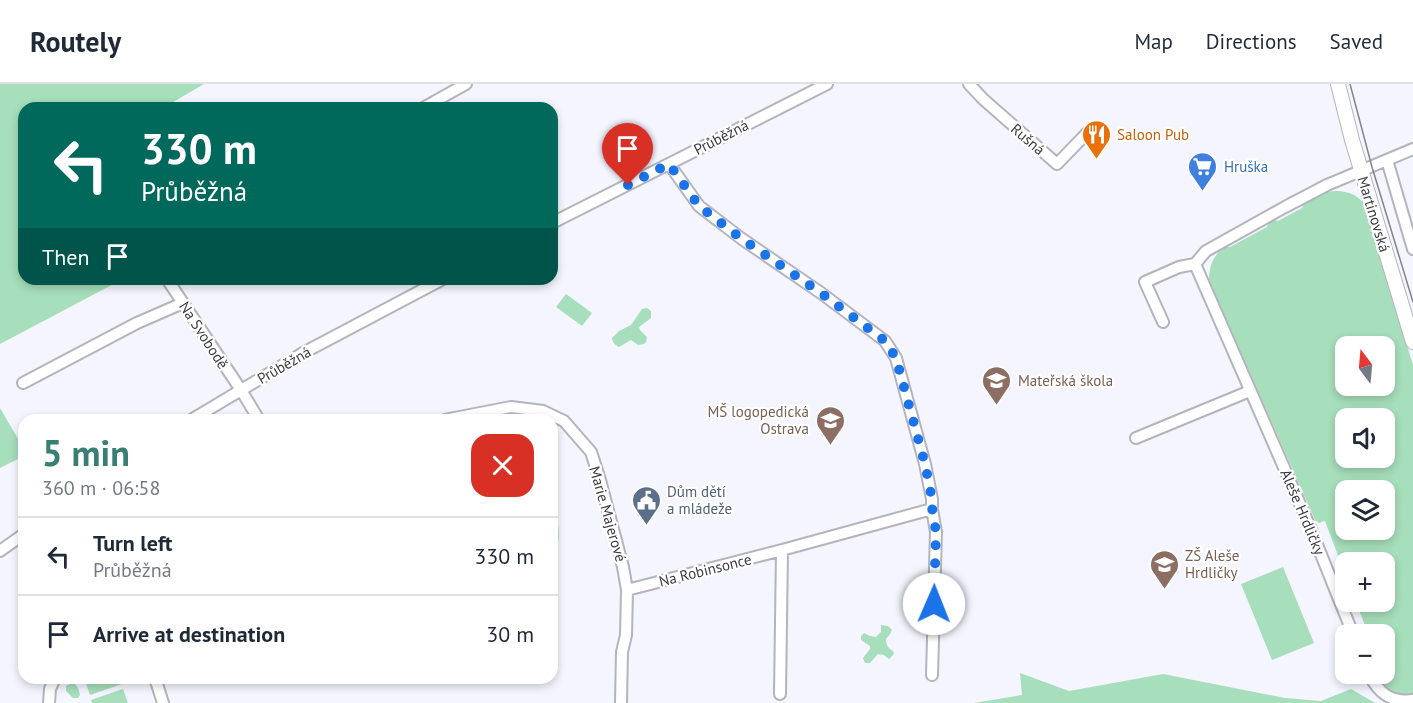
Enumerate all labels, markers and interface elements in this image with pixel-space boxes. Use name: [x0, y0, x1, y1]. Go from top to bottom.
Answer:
text: Routely: [30, 23, 121, 60]
text: Map: [1134, 28, 1173, 55]
text: Directions: [1206, 28, 1297, 55]
text: Saved: [1330, 28, 1383, 55]
street label: Průběžná: [690, 115, 752, 159]
restaurant icon: Saloon Pub: [1080, 118, 1112, 160]
street label: Rušná: [1007, 119, 1049, 159]
text: 330 m: [141, 121, 257, 176]
pin: [602, 123, 653, 185]
place label: Saloon Pub: [1117, 125, 1189, 144]
icon: left: [42, 126, 120, 204]
icon: arrive: [611, 132, 644, 165]
supermarket icon: Hruška: [1187, 150, 1219, 192]
place label: Hruška: [1224, 157, 1268, 176]
text: Průběžná: [141, 174, 247, 208]
street label: Martinovská: [1353, 174, 1395, 254]
icon: arrive: [101, 240, 134, 273]
text: Then: [42, 243, 89, 271]
street label: Na Svobodě: [175, 298, 233, 372]
north arrow: [1335, 336, 1395, 396]
map controls: [1335, 336, 1395, 684]
street label: Průběžná: [254, 342, 314, 388]
school or university icon: Mateřská škola: [981, 364, 1013, 406]
place label: Mateřská škola: [1018, 371, 1113, 390]
place label: MŠ logopedická Ostrava: [707, 402, 809, 438]
school or university icon: MŠ logopedická Ostrava: [814, 404, 846, 446]
button: sound: [1335, 408, 1395, 468]
text: 5 min: [42, 429, 130, 476]
button: close: [471, 434, 534, 497]
street label: Marie Majerové: [585, 464, 631, 564]
street label: Aleše Hrdličky: [1276, 466, 1330, 558]
text: 360 m · 06:58: [42, 475, 160, 501]
button: layers: [1335, 480, 1395, 540]
place label: Dům dětí a mládeže: [667, 482, 732, 518]
public building icon: Dům dětí a mládeže: [630, 484, 662, 526]
text: Turn left: [93, 529, 173, 557]
icon: left: [42, 540, 75, 573]
text: 330 m: [474, 542, 534, 570]
place label: ZŠ Aleše Hrdličky: [1185, 546, 1239, 582]
school or university icon: ZŠ Aleše Hrdličky: [1148, 548, 1180, 590]
street label: Na Robinsonce: [657, 549, 753, 591]
button: +: [1335, 552, 1395, 612]
text: Průběžná: [93, 557, 172, 583]
position arrow: [902, 572, 966, 636]
icon: arrive: [42, 618, 75, 651]
text: Arrive at destination: [93, 620, 285, 648]
text: 30 m: [486, 620, 534, 648]
button: −: [1335, 624, 1395, 684]

